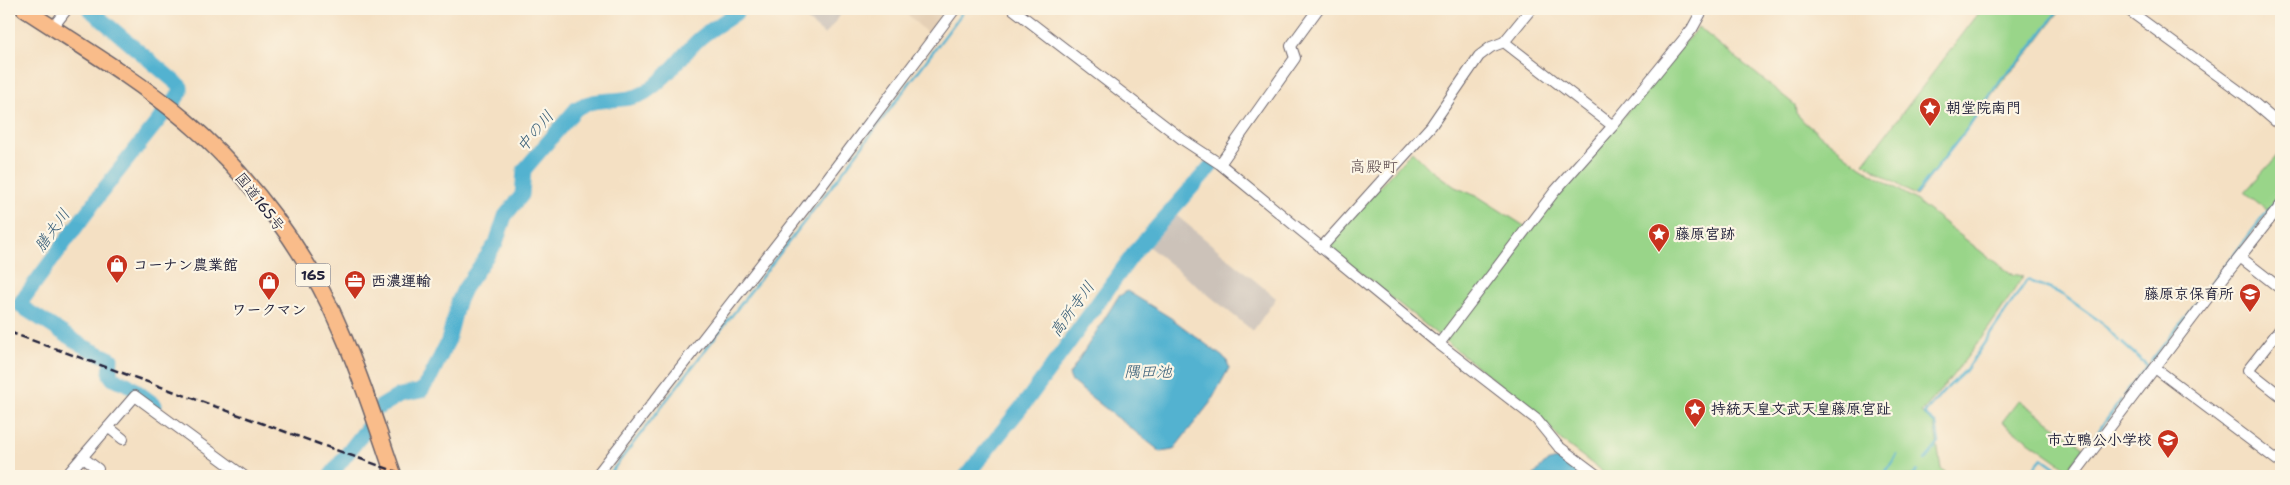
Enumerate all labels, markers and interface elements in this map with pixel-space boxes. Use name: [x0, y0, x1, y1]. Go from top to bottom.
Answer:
place icon: 朝堂院南門: [1918, 96, 1942, 127]
place label: 朝堂院南門: [1946, 98, 2021, 118]
water label: 中の川: [512, 106, 558, 156]
district label: 高殿町: [1350, 156, 1398, 177]
street label: 国道165号: [231, 168, 289, 236]
water label: 膳夫川: [29, 204, 75, 256]
place icon: 藤原宮跡: [1647, 222, 1671, 253]
place label: 藤原宮跡: [1675, 224, 1735, 244]
shop icon: コーナン農業館: [105, 253, 129, 284]
place label: コーナン農業館: [133, 255, 238, 275]
road number: 165: [296, 264, 330, 286]
office icon: 西濃運輸: [343, 269, 367, 300]
shop icon: ワークマン: [257, 270, 281, 301]
place label: 西濃運輸: [371, 271, 431, 291]
water label: 高所寺川: [1045, 277, 1099, 341]
school or university icon: 藤原京保育所: [2238, 282, 2262, 313]
place label: 藤原京保育所: [2144, 284, 2234, 304]
place label: ワークマン: [231, 300, 307, 320]
water label: 隅田池: [1124, 361, 1173, 382]
place icon: 持統天皇文武天皇藤原宮趾: [1683, 397, 1707, 428]
place label: 持統天皇文武天皇藤原宮趾: [1711, 399, 1891, 419]
school or university icon: 市立鴨公小学校: [2156, 428, 2180, 459]
place label: 市立鴨公小学校: [2047, 430, 2152, 450]

